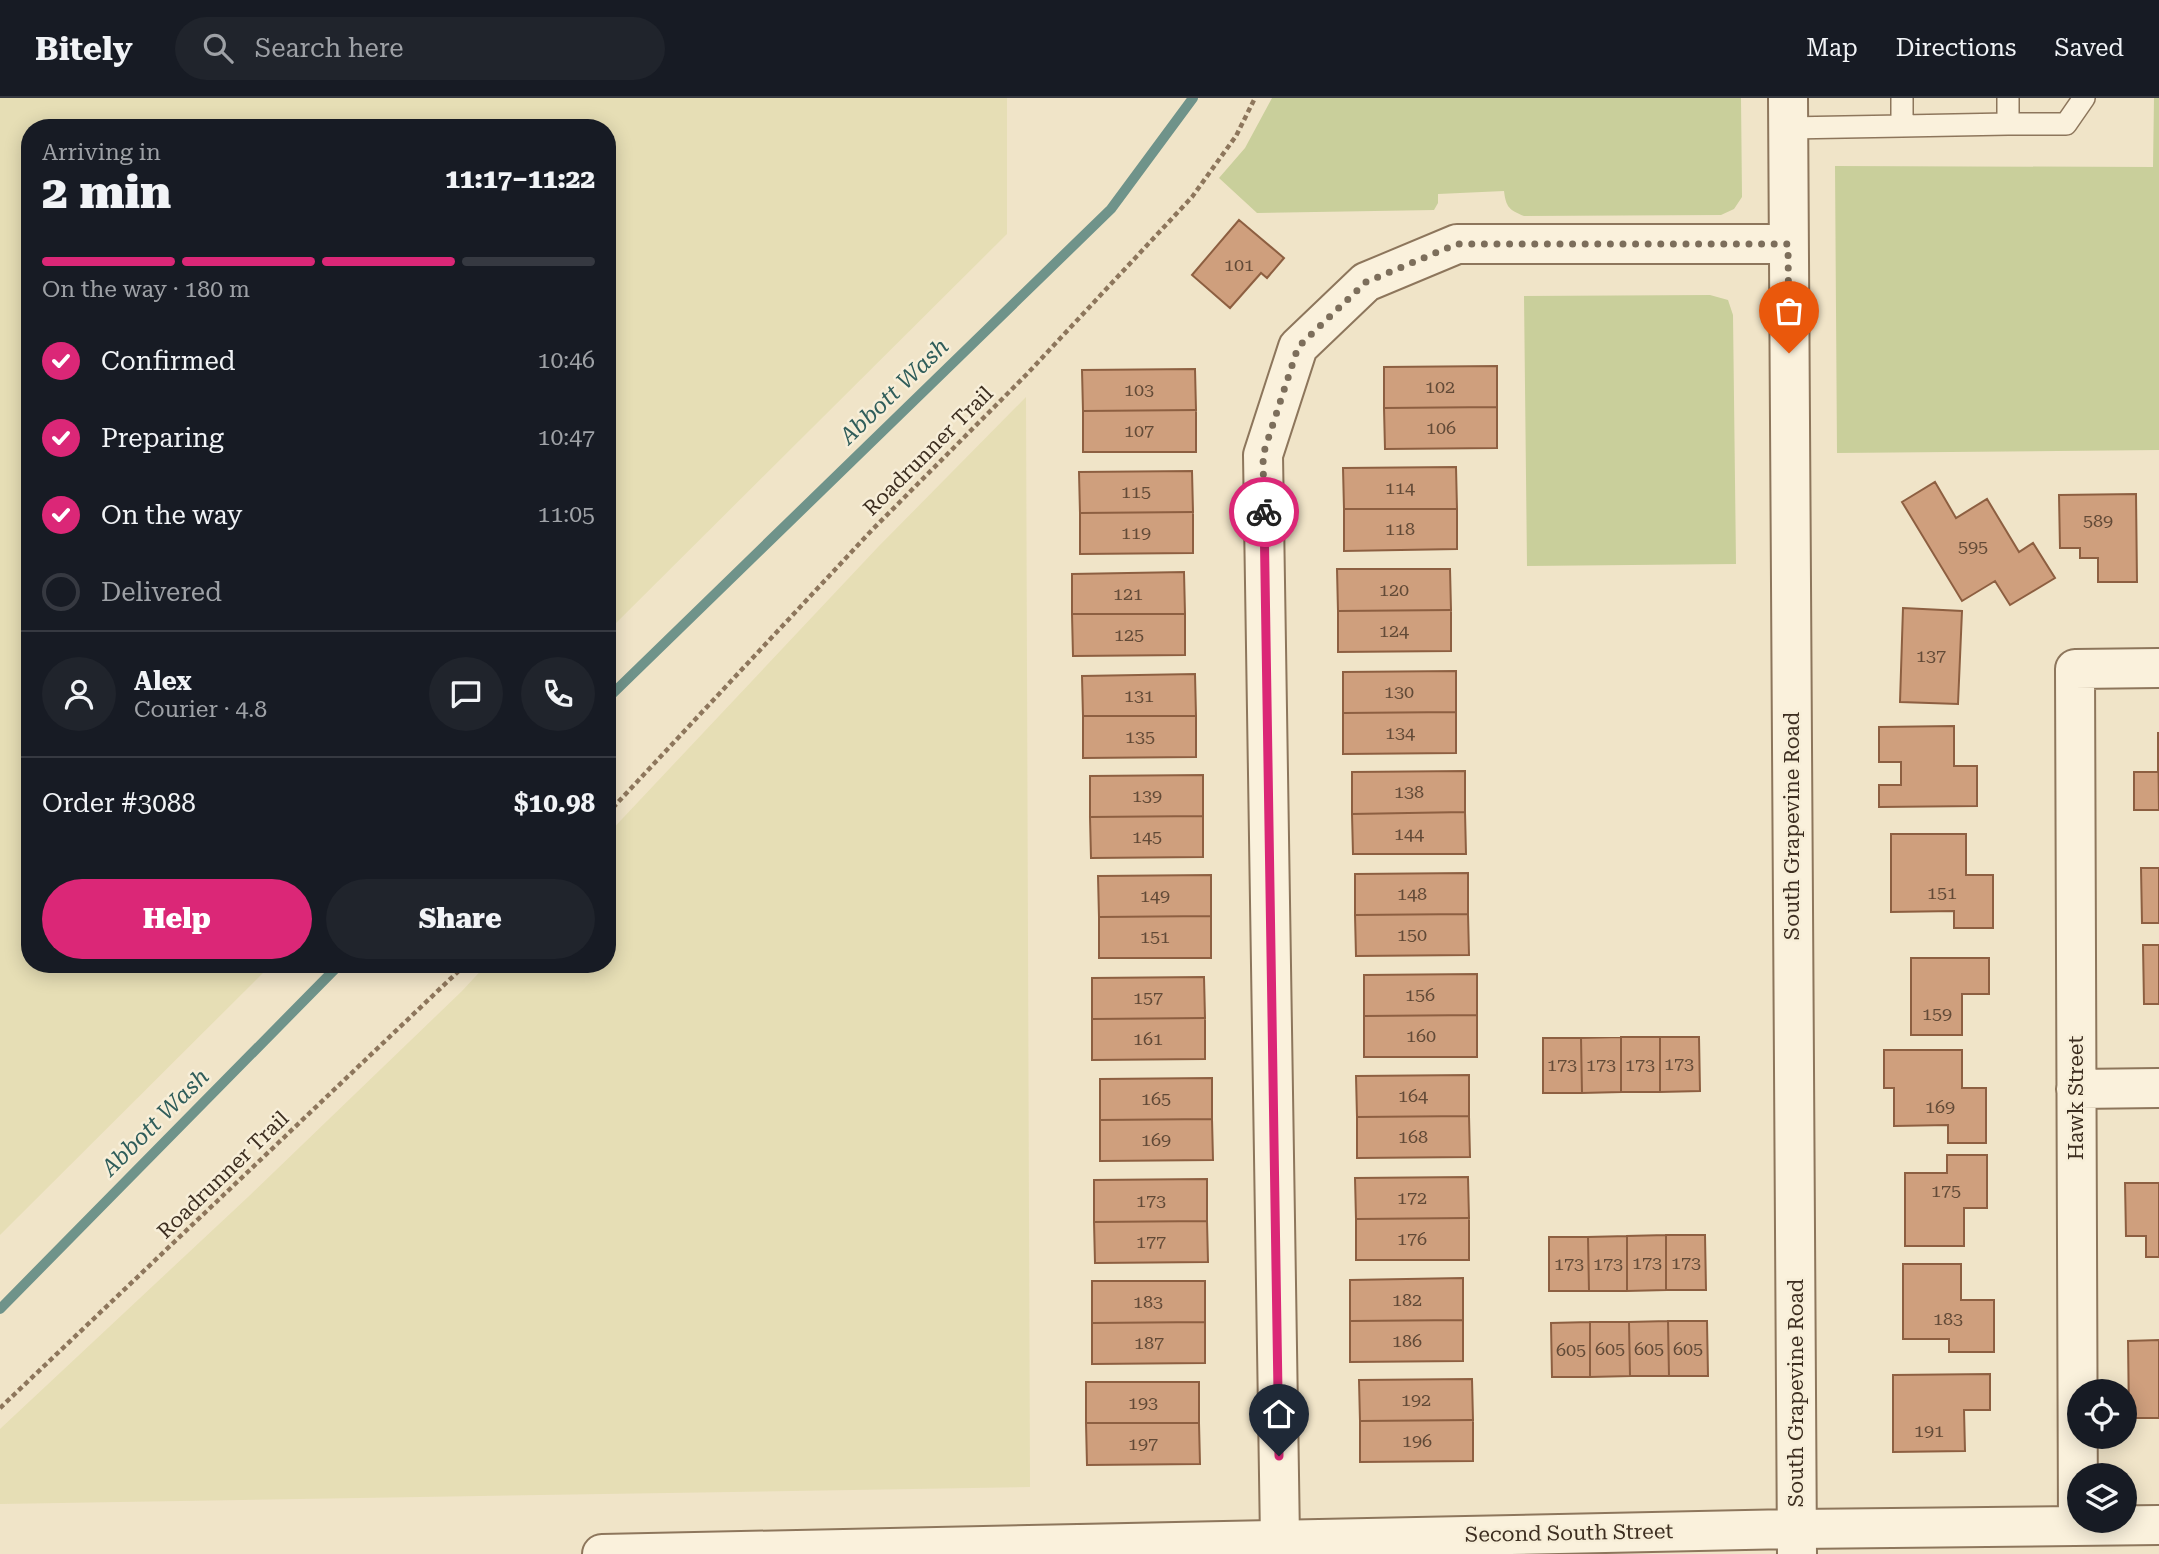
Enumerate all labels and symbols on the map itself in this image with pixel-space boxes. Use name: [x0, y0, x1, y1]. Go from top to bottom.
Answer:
house number: 101: [1224, 254, 1254, 275]
pin: [1759, 281, 1819, 353]
water label: Abbott Wash: [833, 333, 954, 451]
house number: 102: [1425, 376, 1455, 397]
house number: 103: [1124, 379, 1154, 400]
street label: Roadrunner Trail: [858, 381, 998, 521]
house number: 106: [1426, 417, 1456, 438]
house number: 107: [1124, 420, 1154, 441]
courier: [1229, 477, 1299, 547]
house number: 114: [1385, 477, 1415, 498]
house number: 115: [1121, 481, 1151, 502]
house number: 589: [2083, 510, 2113, 531]
house number: 118: [1385, 518, 1415, 539]
house number: 119: [1121, 522, 1151, 543]
house number: 595: [1958, 536, 1988, 557]
house number: 120: [1379, 579, 1409, 600]
house number: 121: [1113, 583, 1143, 604]
house number: 124: [1379, 620, 1409, 641]
house number: 125: [1114, 624, 1144, 645]
house number: 137: [1916, 645, 1946, 666]
house number: 130: [1384, 681, 1414, 702]
house number: 131: [1124, 685, 1154, 706]
street label: South Grapevine Road: [1780, 711, 1804, 940]
house number: 134: [1385, 722, 1415, 743]
house number: 135: [1125, 726, 1155, 747]
house number: 138: [1394, 781, 1424, 802]
house number: 139: [1132, 785, 1162, 806]
house number: 144: [1394, 823, 1424, 844]
house number: 145: [1132, 826, 1162, 847]
house number: 151: [1927, 882, 1957, 903]
house number: 148: [1397, 883, 1427, 904]
house number: 149: [1140, 885, 1170, 906]
house number: 150: [1397, 924, 1427, 945]
house number: 151: [1140, 926, 1170, 947]
house number: 156: [1405, 984, 1435, 1005]
house number: 157: [1133, 987, 1163, 1008]
house number: 159: [1922, 1003, 1952, 1024]
house number: 160: [1406, 1025, 1436, 1046]
house number: 161: [1133, 1028, 1163, 1049]
street label: Hawk Street: [2064, 1036, 2088, 1160]
house number: 173: [1664, 1053, 1694, 1074]
house number: 173: [1547, 1054, 1577, 1075]
house number: 173: [1586, 1054, 1616, 1075]
house number: 173: [1625, 1054, 1655, 1075]
water label: Abbott Wash: [95, 1063, 215, 1183]
house number: 164: [1398, 1085, 1428, 1106]
house number: 165: [1141, 1088, 1171, 1109]
house number: 169: [1925, 1096, 1955, 1117]
street label: Roadrunner Trail: [153, 1106, 294, 1244]
house number: 168: [1398, 1126, 1428, 1147]
house number: 169: [1141, 1129, 1171, 1150]
house number: 175: [1931, 1180, 1961, 1201]
house number: 172: [1397, 1187, 1427, 1208]
house number: 173: [1136, 1190, 1166, 1211]
house number: 176: [1397, 1228, 1427, 1249]
house number: 177: [1136, 1231, 1166, 1252]
house number: 173: [1632, 1252, 1662, 1273]
house number: 173: [1671, 1252, 1701, 1273]
house number: 173: [1554, 1253, 1584, 1274]
house number: 173: [1593, 1253, 1623, 1274]
street label: South Grapevine Road: [1784, 1278, 1808, 1507]
house number: 182: [1392, 1289, 1422, 1310]
house number: 183: [1133, 1291, 1163, 1312]
house number: 183: [1933, 1308, 1963, 1329]
house number: 186: [1392, 1330, 1422, 1351]
house number: 187: [1134, 1332, 1164, 1353]
house number: 605: [1595, 1338, 1625, 1359]
house number: 605: [1634, 1338, 1664, 1359]
house number: 605: [1673, 1338, 1703, 1359]
house number: 605: [1556, 1339, 1586, 1360]
pin: [1249, 1384, 1309, 1456]
house number: 192: [1401, 1389, 1431, 1410]
house number: 193: [1128, 1392, 1158, 1413]
house number: 191: [1914, 1420, 1944, 1441]
house number: 196: [1402, 1430, 1432, 1451]
house number: 197: [1128, 1433, 1158, 1454]
street label: Second South Street: [1465, 1519, 1674, 1547]

